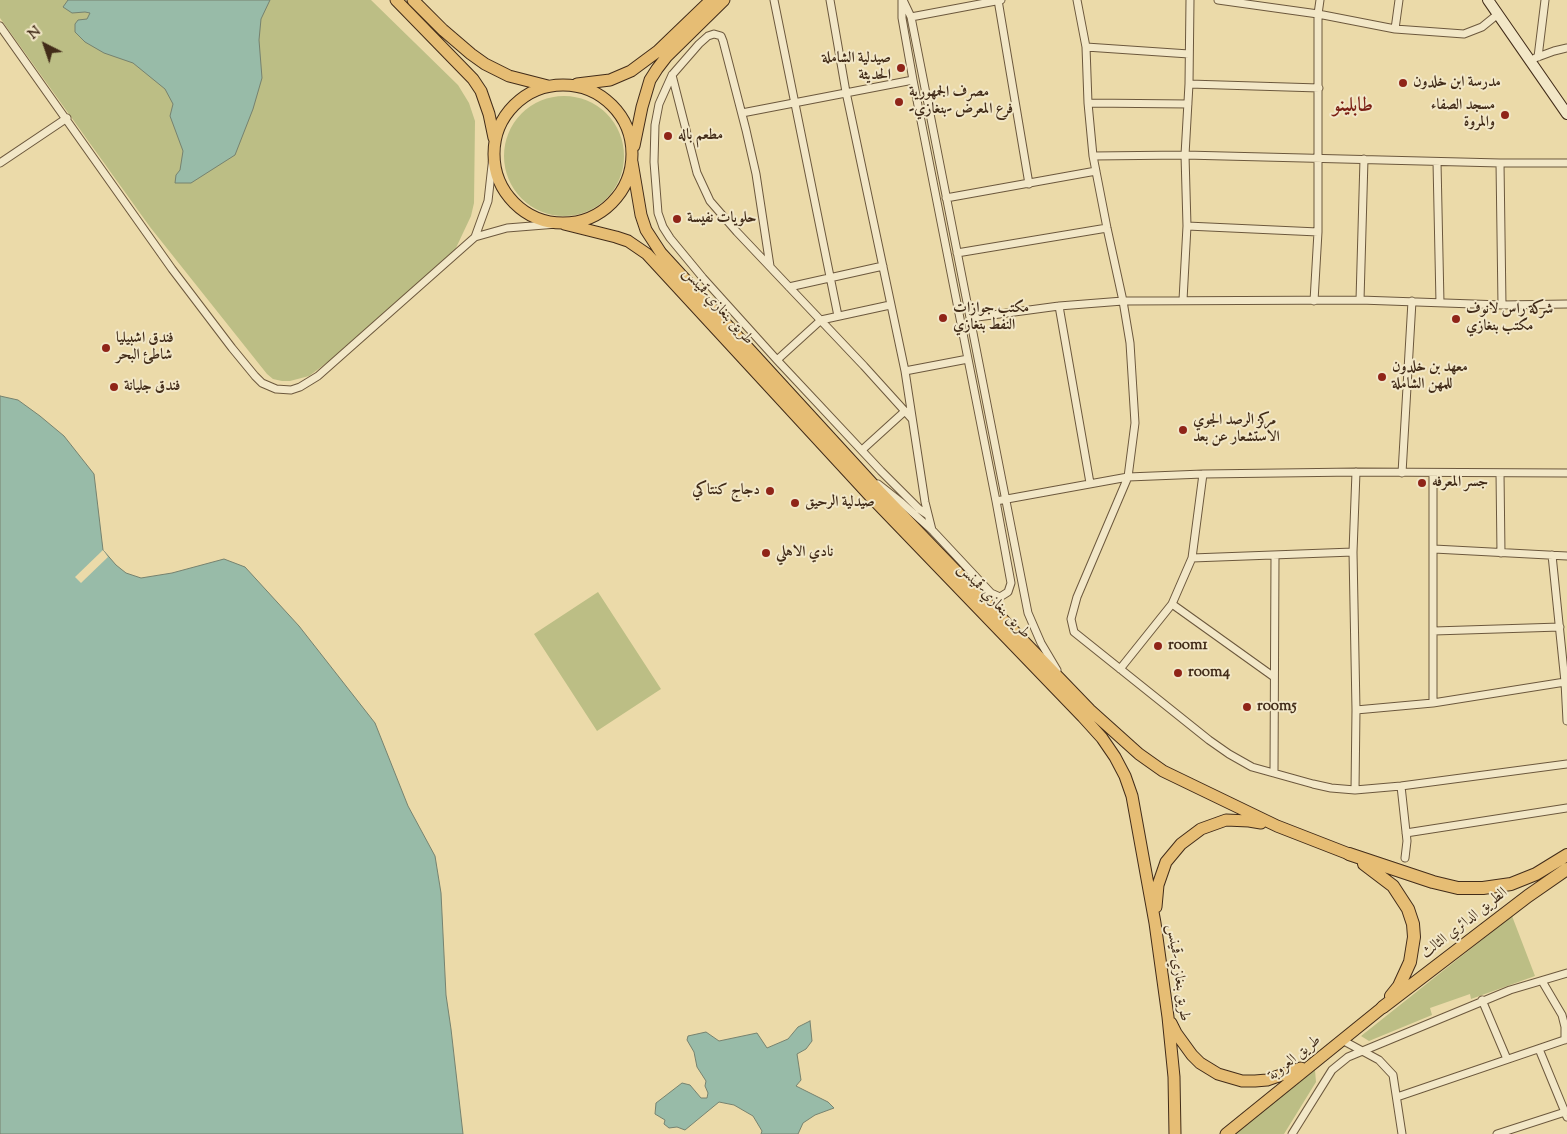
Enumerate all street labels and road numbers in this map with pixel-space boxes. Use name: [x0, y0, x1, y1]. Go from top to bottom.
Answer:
street label: طريق بنغازي-قمينس: [678, 265, 756, 349]
street label: طريق بنغازي-قمينس: [953, 561, 1033, 643]
street label: الطريق الدائري الثالث: [1418, 885, 1512, 963]
street label: طريق بنغازي-قمينس: [1161, 923, 1193, 1023]
street label: طريق العروبة: [1265, 1032, 1325, 1086]

